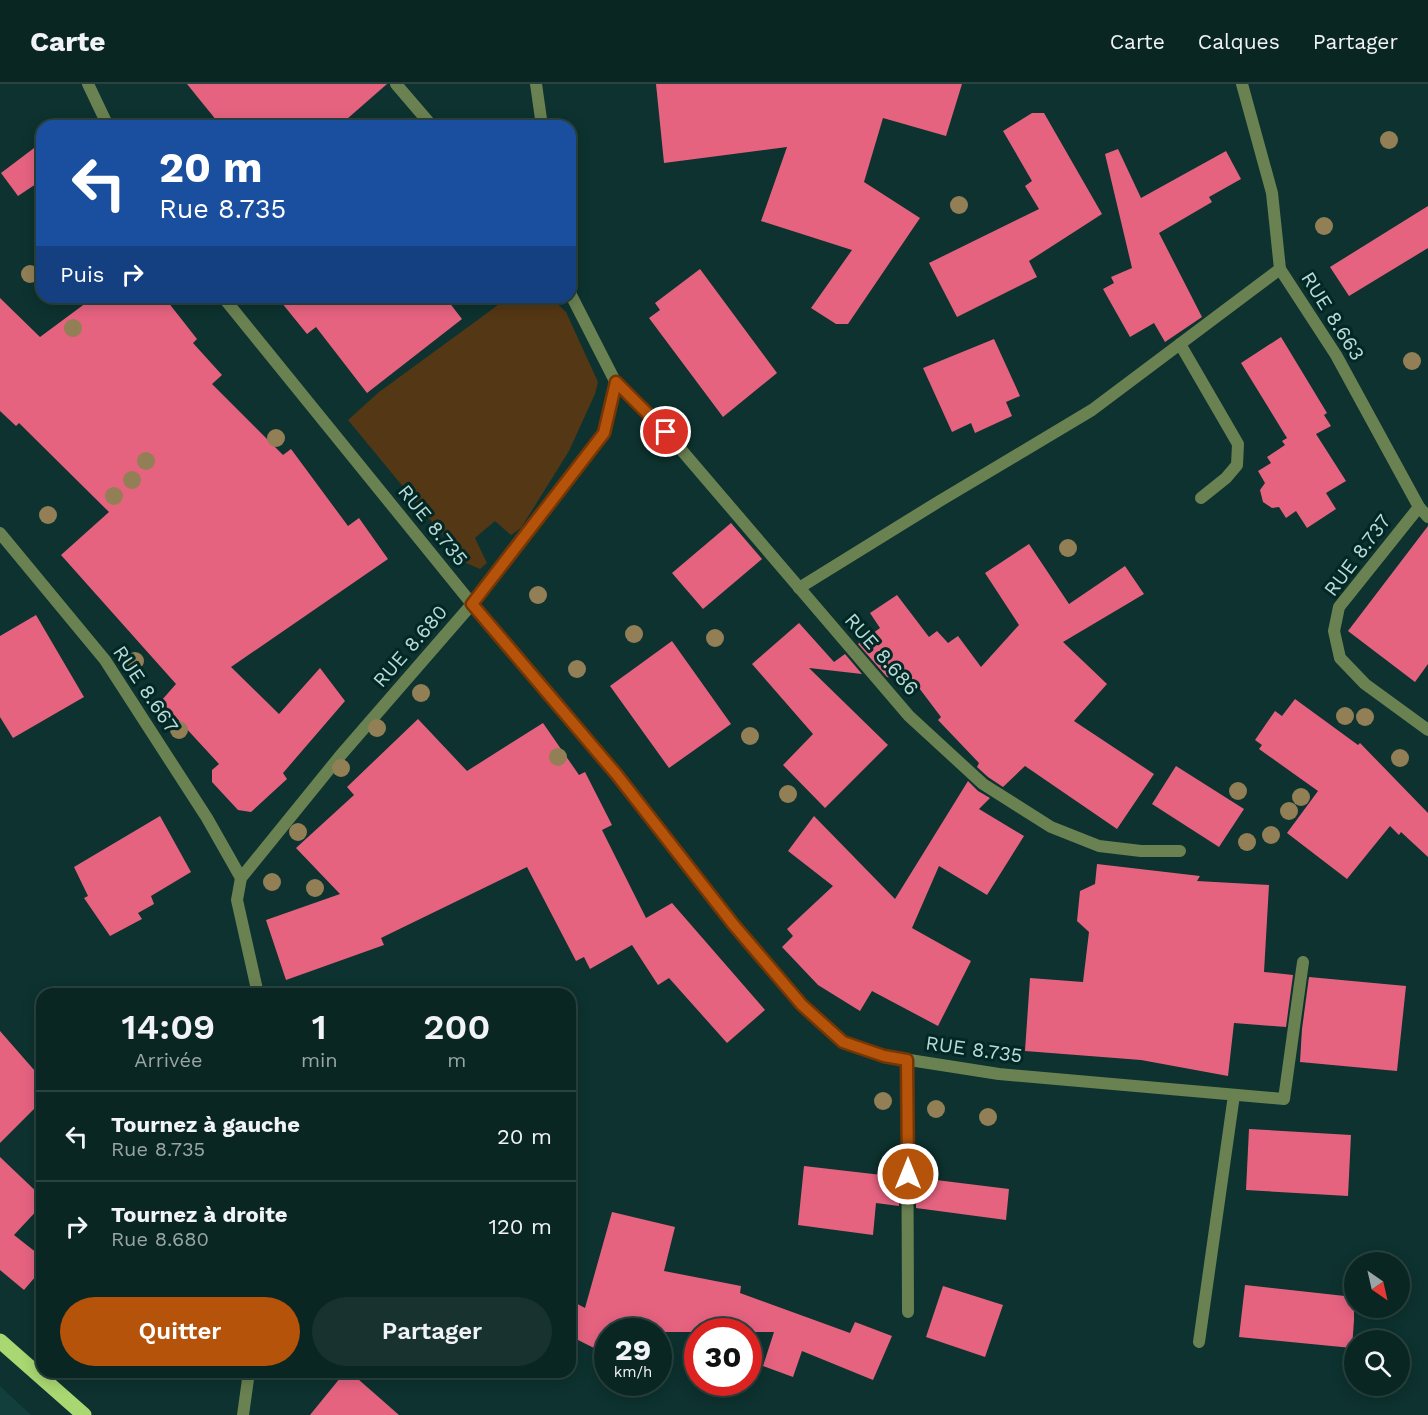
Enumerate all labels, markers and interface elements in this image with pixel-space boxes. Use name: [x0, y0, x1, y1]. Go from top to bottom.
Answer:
text: Carte: [30, 25, 105, 58]
text: Carte: [1110, 29, 1165, 54]
text: Calques: [1198, 29, 1280, 54]
text: Partager: [1313, 29, 1398, 54]
text: 20 m: [159, 143, 263, 192]
icon: left: [60, 144, 138, 222]
text: Rue 8.735: [159, 193, 286, 225]
icon: right: [116, 258, 149, 291]
text: Puis: [60, 262, 104, 287]
street label: RUE 8.663: [1296, 267, 1370, 365]
pin: [640, 406, 691, 457]
icon: arrive: [649, 415, 682, 448]
street label: RUE 8.735: [393, 480, 473, 570]
street label: RUE 8.737: [1318, 509, 1396, 601]
street label: RUE 8.680: [368, 600, 452, 692]
street label: RUE 8.686: [840, 608, 924, 700]
street label: RUE 8.667: [108, 641, 184, 737]
text: 14:09: [122, 1006, 215, 1048]
text: 1: [312, 1006, 327, 1048]
text: 200: [423, 1006, 490, 1048]
street label: RUE 8.735: [924, 1030, 1024, 1068]
text: Arrivée: [134, 1048, 203, 1072]
text: min: [301, 1048, 338, 1072]
text: m: [447, 1048, 466, 1072]
text: Tournez à gauche: [111, 1112, 300, 1137]
icon: left: [60, 1120, 93, 1153]
text: 20 m: [497, 1124, 552, 1149]
text: Rue 8.735: [111, 1137, 205, 1161]
position arrow: [876, 1142, 940, 1206]
text: Tournez à droite: [111, 1202, 288, 1227]
icon: right: [60, 1210, 93, 1243]
text: 120 m: [488, 1214, 552, 1239]
text: Rue 8.680: [111, 1227, 209, 1251]
north arrow: [1344, 1252, 1410, 1318]
map controls: [1344, 1252, 1410, 1396]
button: Quitter: [60, 1297, 300, 1366]
button: Partager: [312, 1297, 552, 1366]
speed limit sign: 30: [684, 1318, 762, 1396]
button: search: [1344, 1330, 1410, 1396]
text: 29: [615, 1332, 651, 1367]
text: km/h: [614, 1363, 652, 1381]

